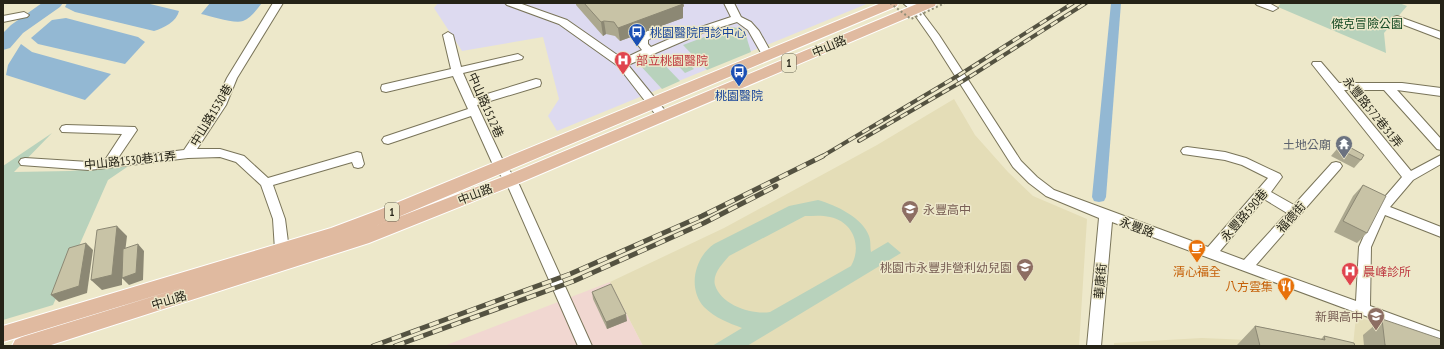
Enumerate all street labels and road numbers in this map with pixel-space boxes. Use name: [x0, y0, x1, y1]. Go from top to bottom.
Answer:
street label: 中山路: [809, 32, 849, 60]
road number: 1: [782, 54, 796, 72]
street label: 中山路1512巷: [465, 70, 507, 140]
street label: 永豐路572巷31弄: [1340, 73, 1406, 151]
street label: 中山路1530巷: [187, 81, 235, 149]
street label: 中山路1530巷11弄: [83, 148, 177, 172]
street label: 中山路: [456, 181, 494, 207]
street label: 永豐路590巷: [1217, 186, 1271, 244]
street label: 福德街: [1273, 199, 1309, 235]
road number: 1: [385, 203, 399, 221]
street label: 永豐路: [1118, 214, 1156, 240]
street label: 華康街: [1091, 262, 1109, 300]
street label: 中山路: [150, 288, 188, 312]

